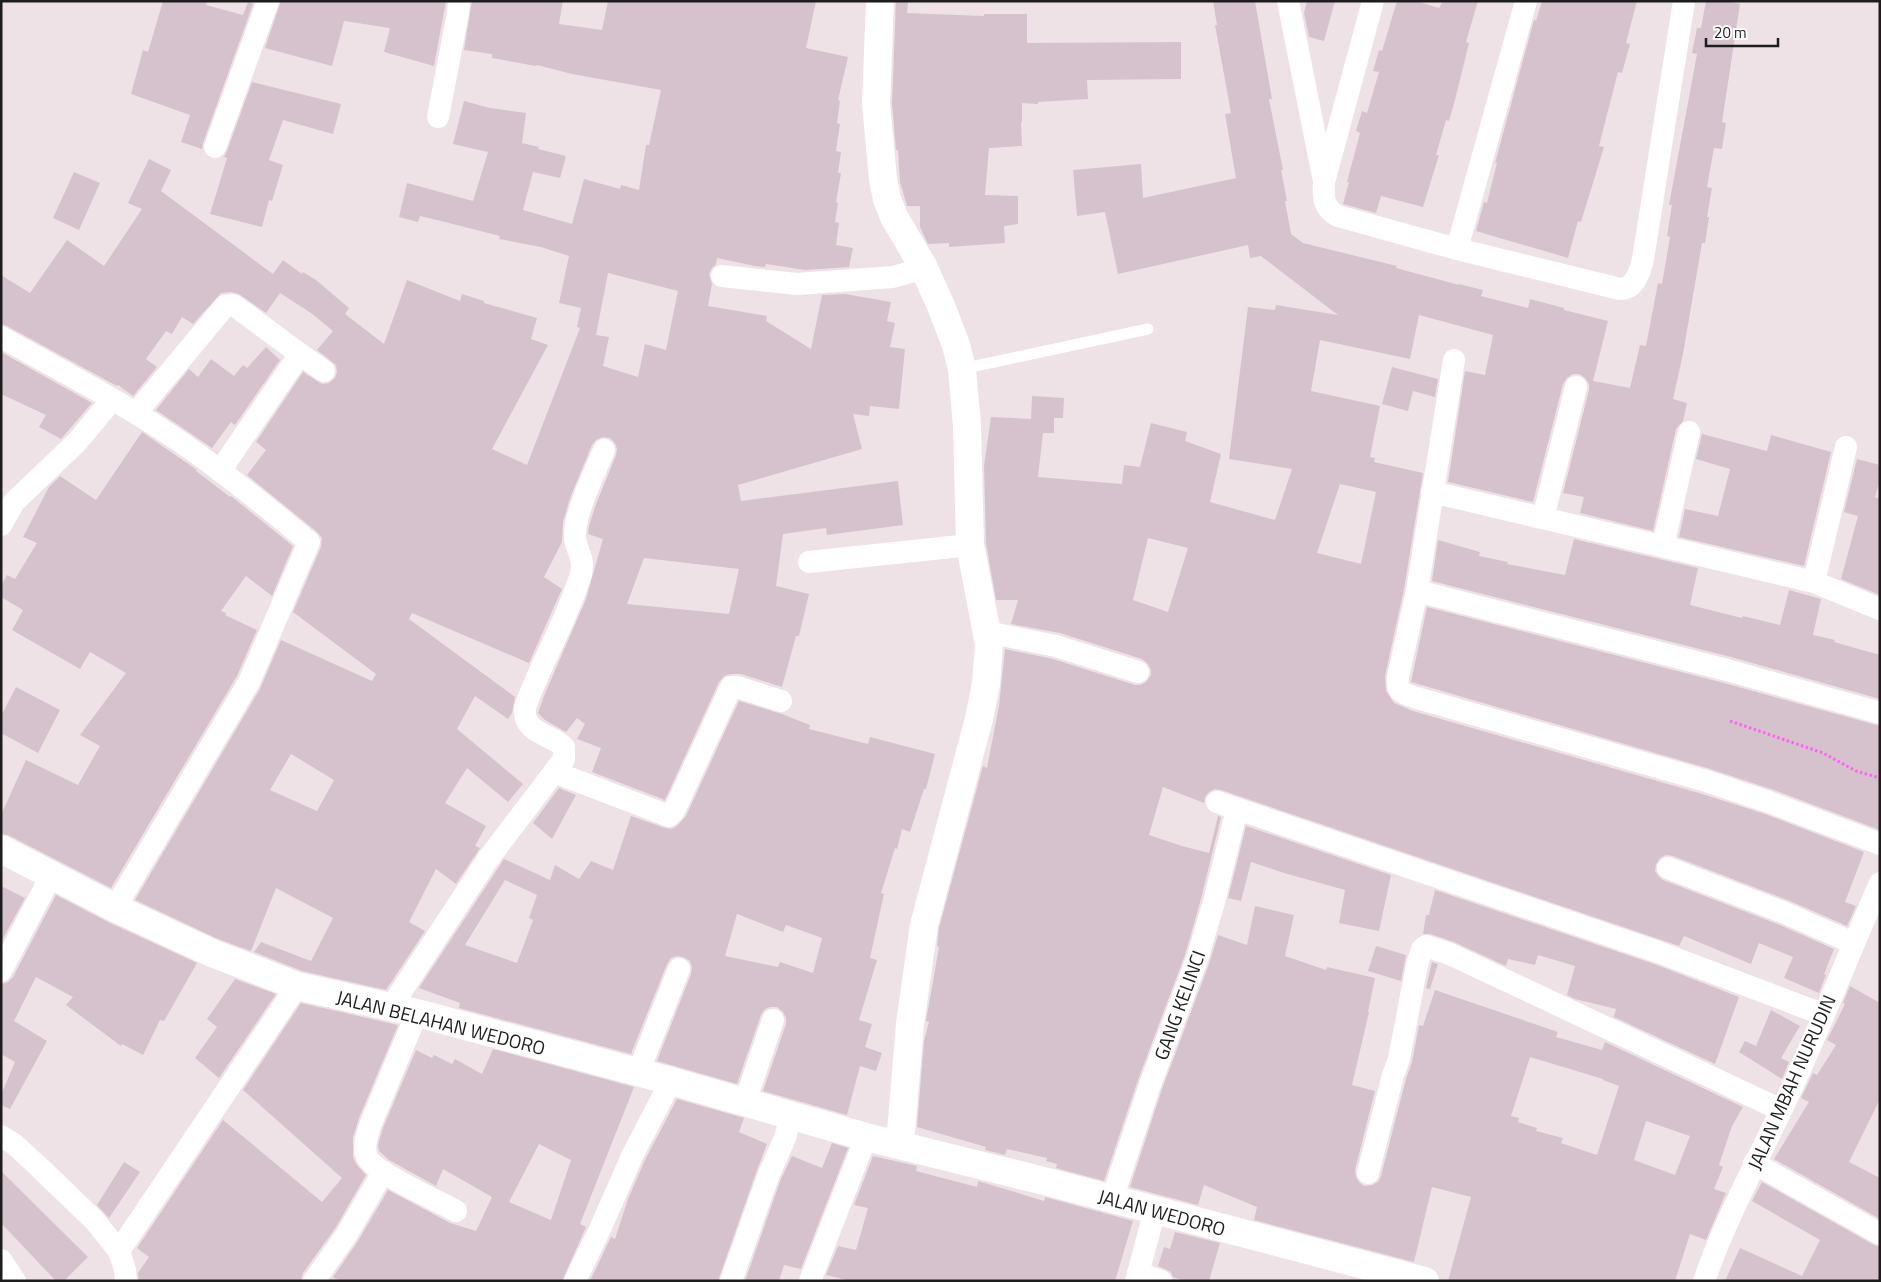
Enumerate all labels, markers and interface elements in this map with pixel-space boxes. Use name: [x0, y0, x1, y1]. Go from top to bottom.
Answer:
scale bar: [1706, 15, 1778, 47]
text: 20 m: [1714, 21, 1747, 44]
street label: GANG KELINCI: [1146, 946, 1212, 1064]
street label: JALAN BELAHAN WEDORO: [333, 982, 549, 1062]
street label: JALAN MBAH NURUDIN: [1739, 990, 1843, 1174]
street label: JALAN WEDORO: [1095, 1181, 1229, 1243]

